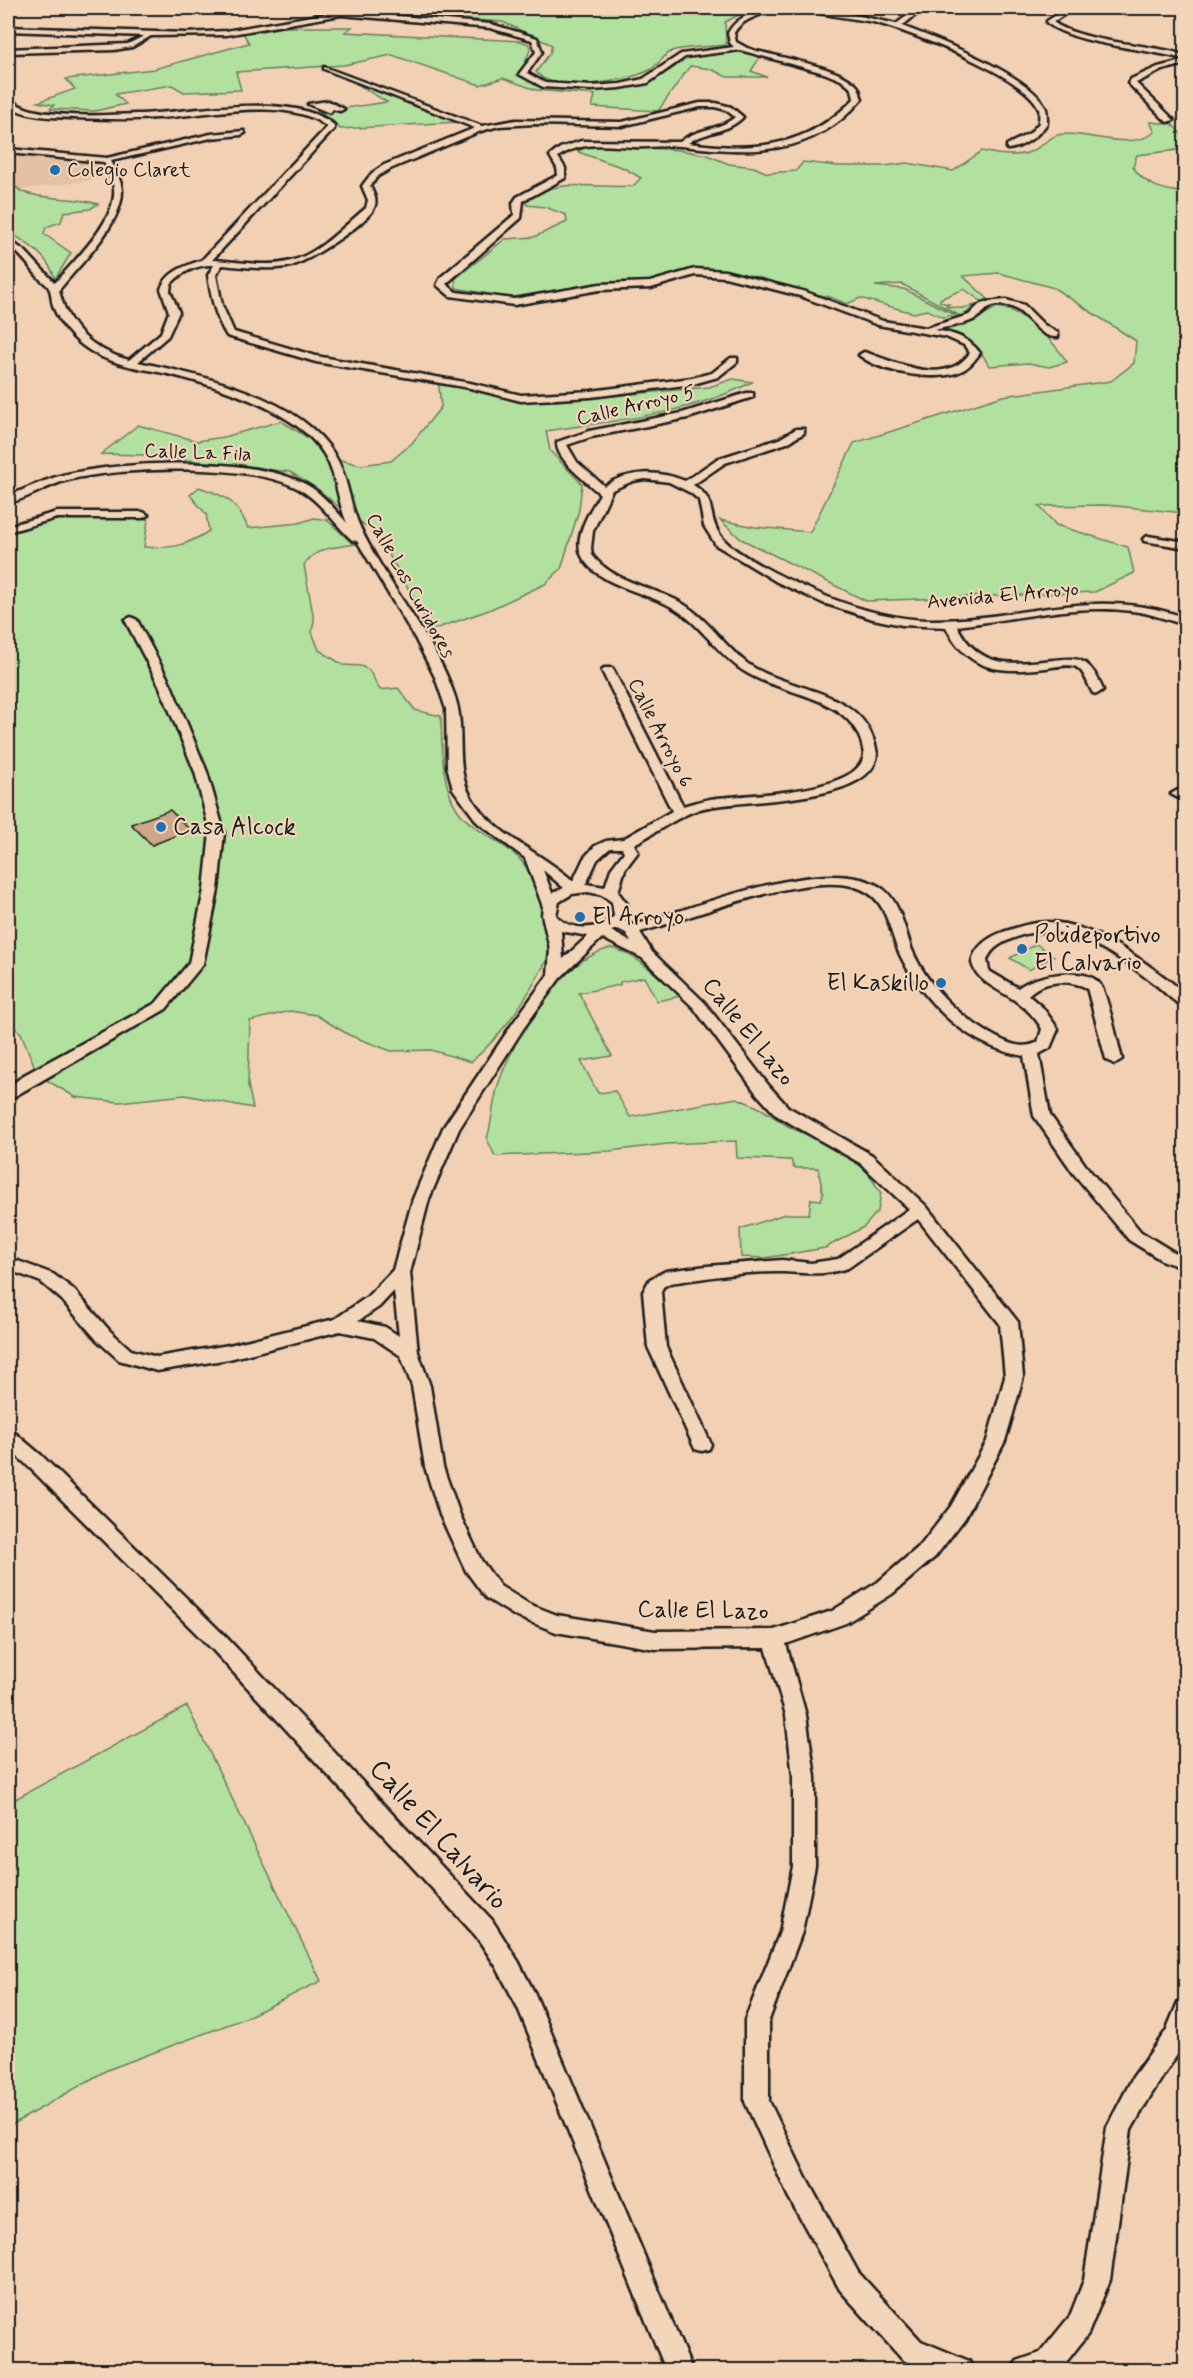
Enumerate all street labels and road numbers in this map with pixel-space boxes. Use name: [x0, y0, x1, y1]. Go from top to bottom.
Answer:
street label: Calle Arroyo 5: [574, 379, 698, 433]
street label: Calle La Fila: [144, 438, 252, 468]
street label: Calle Los Curidores: [359, 509, 461, 664]
street label: Avenida El Arroyo: [926, 576, 1080, 616]
street label: Calle Arroyo 6: [621, 674, 699, 792]
street label: Calle El Lazo: [695, 971, 801, 1093]
street label: Calle El Lazo: [637, 1594, 769, 1628]
street label: Calle El Calvario: [360, 1752, 516, 1918]

